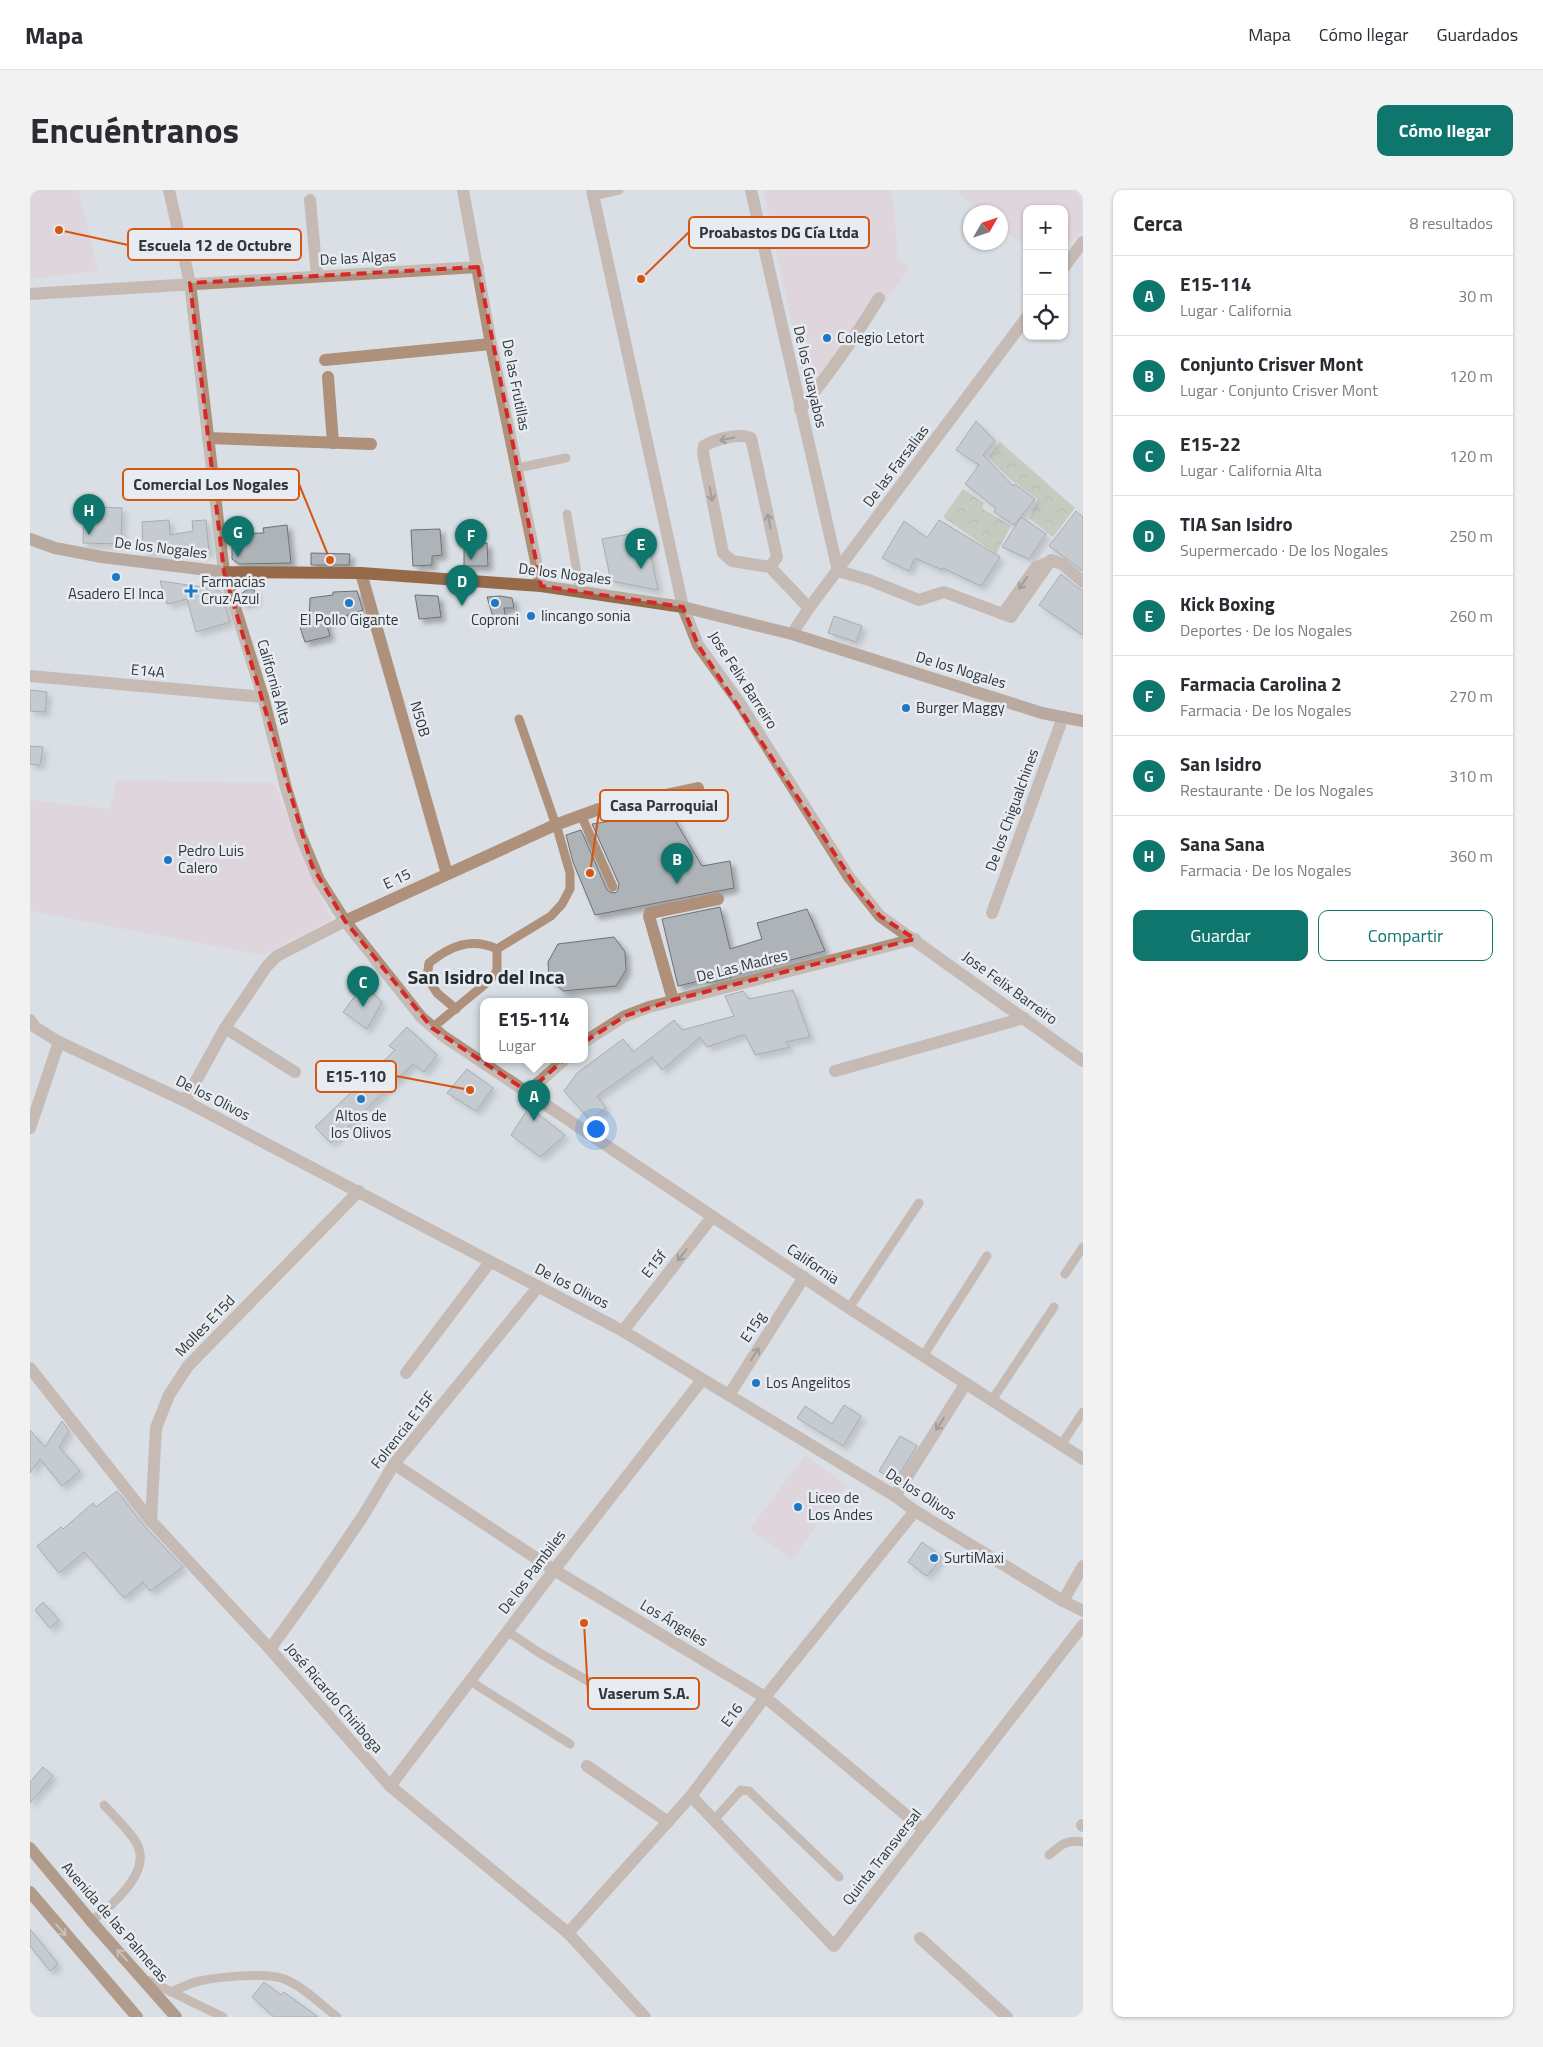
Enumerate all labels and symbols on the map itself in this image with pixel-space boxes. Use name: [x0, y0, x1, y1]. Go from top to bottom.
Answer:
north arrow: [963, 205, 1008, 250]
callout: Proabastos DG Cía Ltda: [689, 217, 869, 248]
text: Proabastos DG Cía Ltda: [699, 220, 859, 244]
callout: Escuela 12 de Octubre: [128, 229, 301, 260]
text: Escuela 12 de Octubre: [138, 233, 292, 257]
street label: De las Algas: [319, 244, 397, 271]
street label: De los Guayabos: [788, 323, 833, 430]
place label: Colegio Letort: [837, 326, 925, 349]
marker: Colegio Letort: [821, 332, 833, 344]
street label: De las Frutillas: [496, 337, 537, 433]
street label: De las Farsalias: [857, 420, 934, 512]
one-way arrow: [720, 435, 736, 444]
callout: Comercial Los Nogales: [123, 469, 299, 500]
text: Comercial Los Nogales: [133, 472, 289, 496]
one-way arrow: [707, 485, 717, 501]
pin: H: [73, 494, 105, 535]
one-way arrow: [764, 514, 774, 530]
pin: G: [222, 516, 254, 557]
pin: F: [455, 519, 487, 560]
pin: E: [625, 528, 657, 569]
street label: De los Nogales: [113, 530, 209, 565]
street label: De los Nogales: [517, 556, 613, 591]
pin: D: [446, 565, 478, 606]
place label: Farmacias Cruz Azul: [201, 570, 265, 610]
marker: Asadero El Inca: [110, 571, 122, 583]
one-way arrow: [1018, 576, 1028, 590]
place label: Asadero El Inca: [68, 582, 165, 605]
marker: Farmacias Cruz Azul: [185, 585, 197, 597]
marker: El Pollo Gigante: [343, 597, 355, 609]
marker: Coproni: [489, 597, 501, 609]
place label: lincango sonia: [541, 604, 631, 627]
place label: El Pollo Gigante: [300, 608, 398, 631]
place label: Coproni: [471, 608, 519, 631]
marker: lincango sonia: [525, 610, 537, 622]
street label: Jose Felix Barreiro: [703, 626, 784, 733]
street label: California Alta: [251, 637, 298, 728]
street label: De los Nogales: [913, 645, 1009, 694]
street label: E14A: [130, 658, 166, 683]
place label: Burger Maggy: [916, 696, 1005, 719]
street label: N50B: [404, 698, 437, 739]
marker: Burger Maggy: [900, 702, 912, 714]
street label: De los Chigualchines: [979, 745, 1044, 874]
callout: Casa Parroquial: [600, 790, 728, 821]
text: Casa Parroquial: [610, 793, 718, 817]
place label: Pedro Luis Calero: [178, 839, 244, 879]
pin: B: [661, 843, 693, 884]
marker: Pedro Luis Calero: [162, 854, 174, 866]
street label: E 15: [379, 862, 415, 895]
street label: De Las Madres: [694, 943, 790, 988]
street label: Jose Felix Barreiro: [958, 945, 1063, 1030]
district label: San Isidro del Inca: [407, 961, 565, 992]
pin: C: [347, 966, 379, 1007]
callout: E15-110: [316, 1061, 396, 1092]
text: E15-110: [326, 1064, 386, 1088]
street label: De los Olivos: [172, 1069, 254, 1126]
pin: A: [518, 1080, 550, 1121]
marker: Altos de los Olivos: [355, 1093, 367, 1105]
place label: Altos de los Olivos: [331, 1104, 391, 1144]
your location: [583, 1116, 609, 1142]
street label: California: [782, 1237, 845, 1290]
street label: E15f: [635, 1245, 672, 1283]
one-way arrow: [676, 1248, 687, 1261]
street label: De los Olivos: [531, 1257, 613, 1314]
street label: Molles E15d: [169, 1290, 240, 1362]
street label: E15g: [734, 1306, 771, 1347]
one-way arrow: [750, 1347, 760, 1361]
place label: Los Angelitos: [766, 1371, 851, 1394]
marker: Los Angelitos: [750, 1377, 762, 1389]
street label: Folrencia E15F: [365, 1386, 440, 1474]
one-way arrow: [935, 1417, 945, 1431]
street label: De los Olivos: [881, 1462, 961, 1525]
place label: Liceo de Los Andes: [808, 1486, 873, 1526]
marker: Liceo de Los Andes: [792, 1501, 804, 1513]
street label: De los Pambiles: [492, 1525, 571, 1619]
place label: SurtiMaxi: [944, 1546, 1004, 1569]
marker: SurtiMaxi: [928, 1552, 940, 1564]
street label: Los Ángeles: [636, 1593, 713, 1652]
street label: José Ricardo Chiriboga: [280, 1637, 389, 1758]
callout: Vaserum S.A.: [588, 1678, 699, 1709]
text: Vaserum S.A.: [598, 1681, 690, 1705]
street label: E16: [715, 1698, 748, 1732]
street label: Quinta Transversal: [836, 1803, 927, 1910]
street label: Avenida de las Palmeras: [56, 1856, 174, 1987]
one-way arrow: [56, 1923, 67, 1936]
one-way arrow: [116, 1949, 128, 1962]

